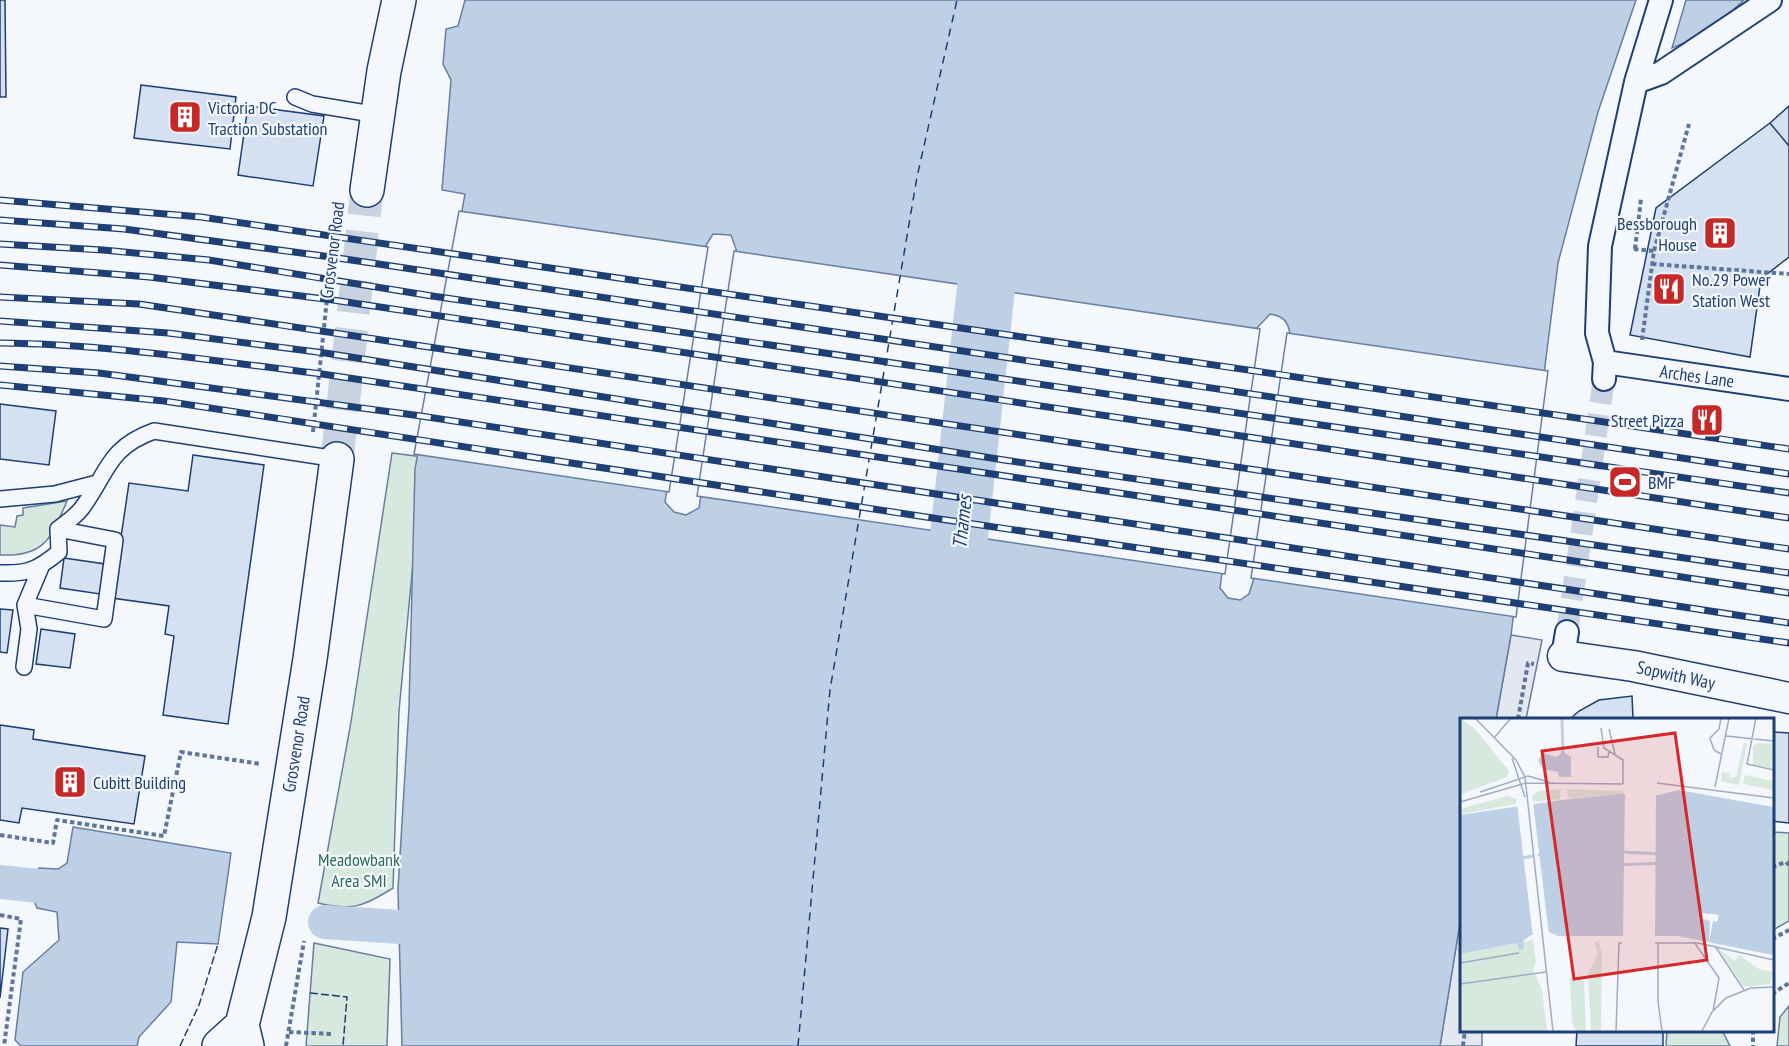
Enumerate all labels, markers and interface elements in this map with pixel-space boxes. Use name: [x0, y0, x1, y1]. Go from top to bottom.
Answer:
place label: Victoria DC Traction Substation: [207, 96, 328, 140]
building icon: Victoria DC Traction Substation: [167, 99, 203, 135]
street label: Grosvenor Road: [315, 200, 349, 300]
place label: Bessborough House: [1617, 212, 1697, 256]
building icon: Bessborough House: [1702, 215, 1738, 251]
place label: No.29 Power Station West: [1692, 268, 1771, 312]
restaurant icon: No.29 Power Station West: [1651, 271, 1687, 307]
street label: Arches Lane: [1658, 359, 1736, 393]
restaurant icon: Street Pizza: [1689, 402, 1725, 438]
place label: Street Pizza: [1611, 409, 1684, 432]
sports icon: BMF: [1607, 464, 1643, 500]
place label: BMF: [1648, 471, 1675, 494]
water label: Thames: [946, 492, 978, 550]
street label: Sopwith Way: [1635, 655, 1718, 695]
street label: Grosvenor Road: [277, 694, 315, 794]
inset map: [1460, 718, 1774, 1031]
building icon: Cubitt Building: [52, 764, 88, 800]
place label: Cubitt Building: [93, 771, 186, 794]
park label: Meadowbank Area SMI: [318, 848, 400, 892]

